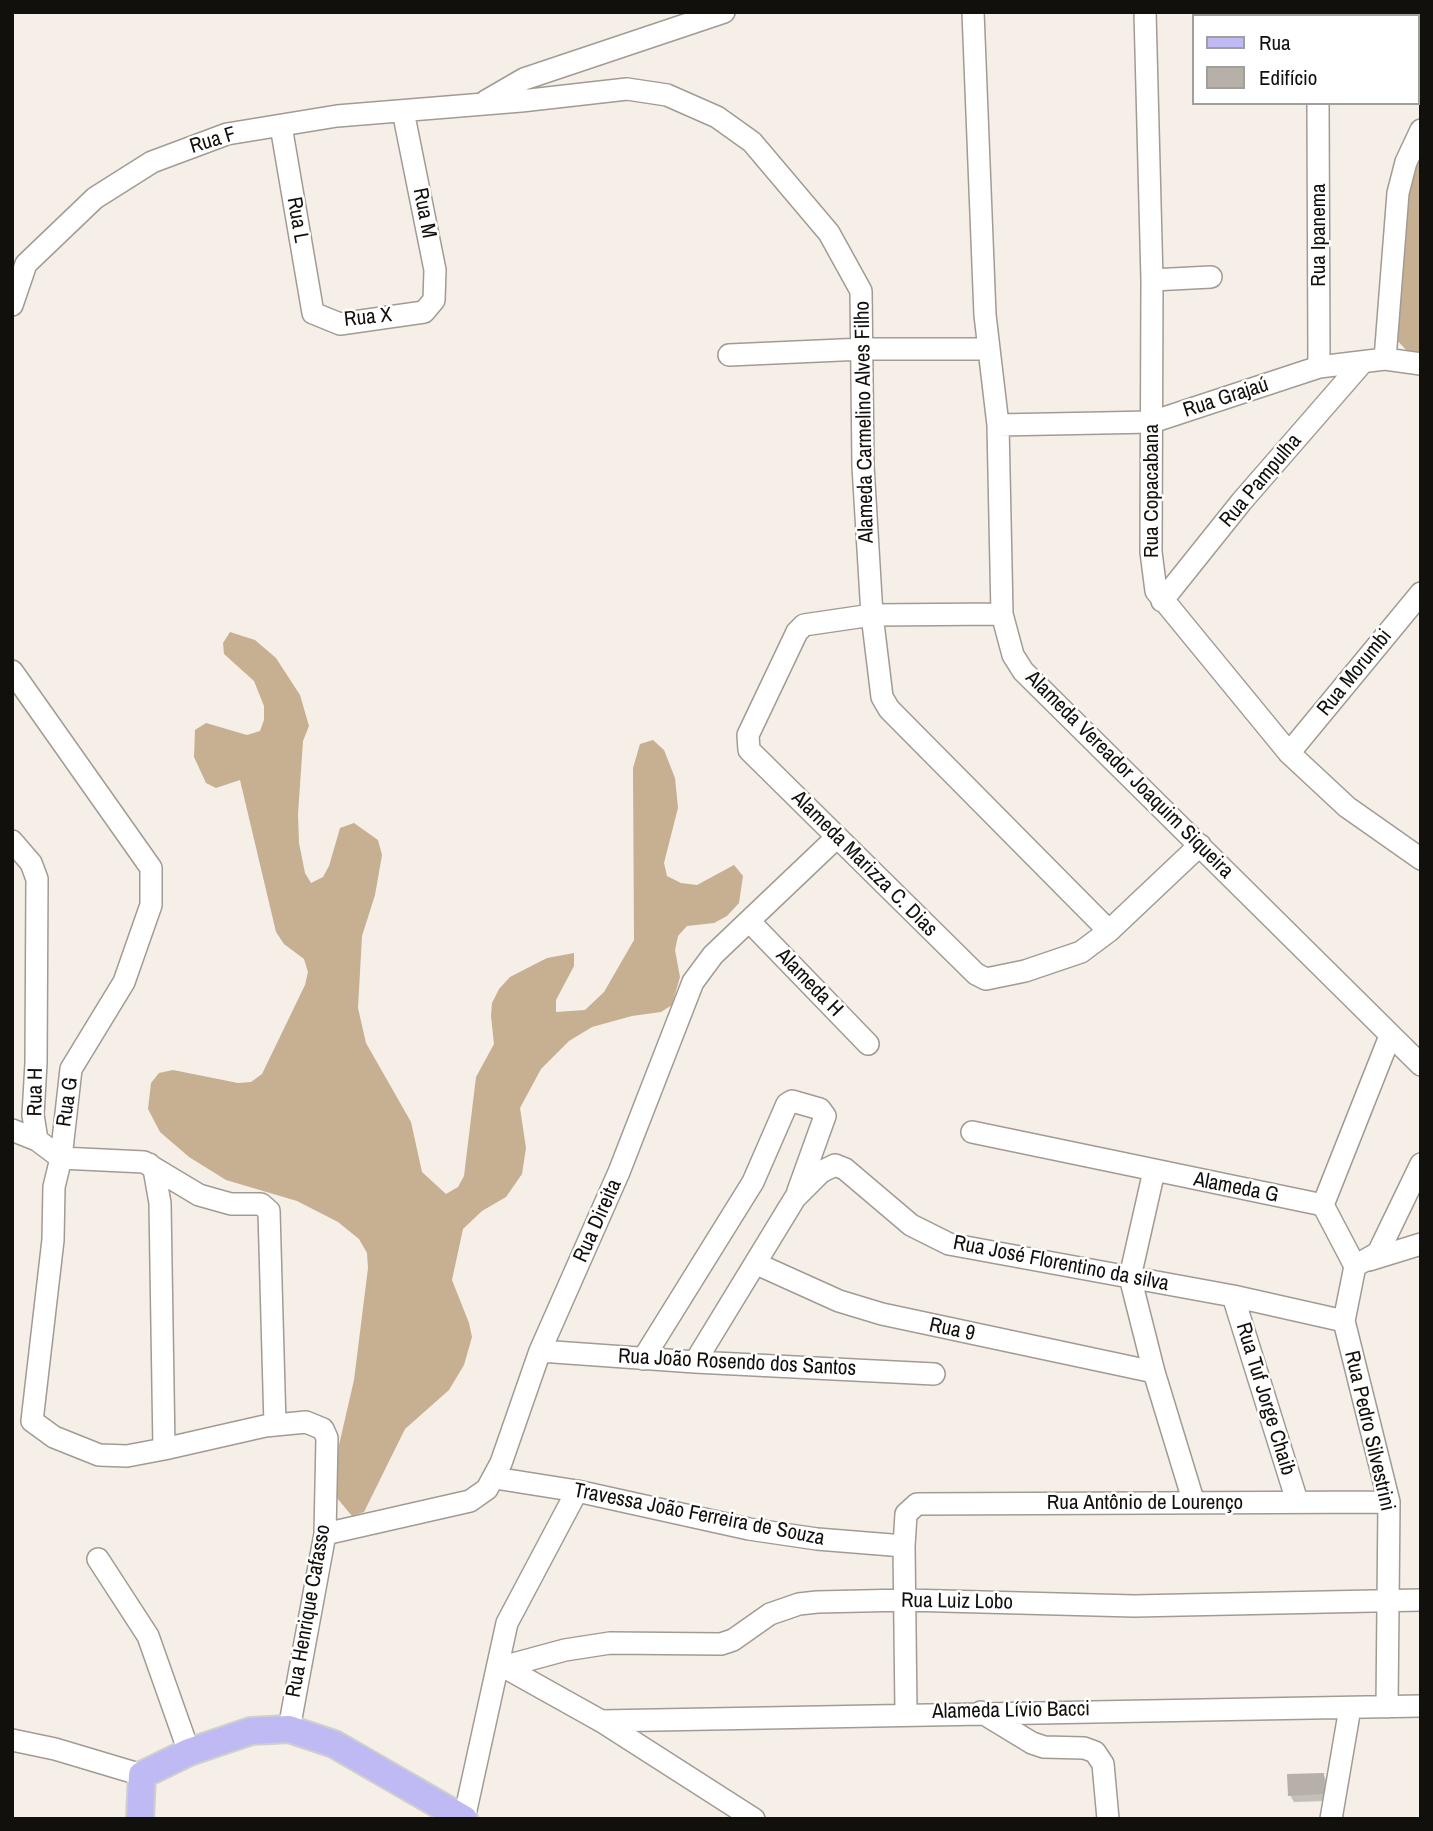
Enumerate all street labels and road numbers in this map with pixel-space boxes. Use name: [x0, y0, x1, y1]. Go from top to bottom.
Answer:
street label: Rua F: [187, 122, 239, 160]
street label: Rua Ipanema: [1306, 183, 1332, 287]
street label: Rua M: [407, 186, 441, 240]
street label: Rua L: [281, 195, 313, 245]
street label: Alameda Carmelino Alves Filho: [850, 301, 880, 543]
street label: Rua X: [343, 303, 393, 333]
street label: Rua Grajaú: [1180, 372, 1272, 424]
street label: Rua Copacabana: [1139, 424, 1165, 558]
street label: Rua Pampulha: [1215, 429, 1307, 533]
street label: Rua Morumbi: [1312, 625, 1398, 721]
street label: Alameda Vereador Joaquim Siqueira: [1020, 666, 1238, 884]
street label: Alameda Marizza C. Dias: [786, 786, 942, 942]
street label: Alameda H: [770, 944, 848, 1022]
street label: Rua H: [23, 1067, 49, 1117]
street label: Rua G: [52, 1076, 84, 1128]
street label: Alameda G: [1191, 1167, 1281, 1209]
street label: Rua Direita: [569, 1176, 627, 1266]
street label: Rua José Florentino da silva: [951, 1231, 1171, 1297]
street label: Rua 9: [927, 1313, 977, 1347]
street label: Rua Tuf Jorge Chaib: [1230, 1320, 1300, 1478]
street label: Rua João Rosendo dos Santos: [617, 1344, 857, 1382]
street label: Rua Pedro Silvestrini: [1338, 1348, 1400, 1514]
street label: Travessa João Ferreira de Souza: [571, 1478, 827, 1552]
street label: Rua Antônio de Lourenço: [1047, 1490, 1243, 1516]
street label: Rua Henrique Cafasso: [281, 1523, 337, 1699]
street label: Rua Luiz Lobo: [901, 1588, 1013, 1616]
street label: Alameda Lívio Bacci: [932, 1697, 1090, 1725]

